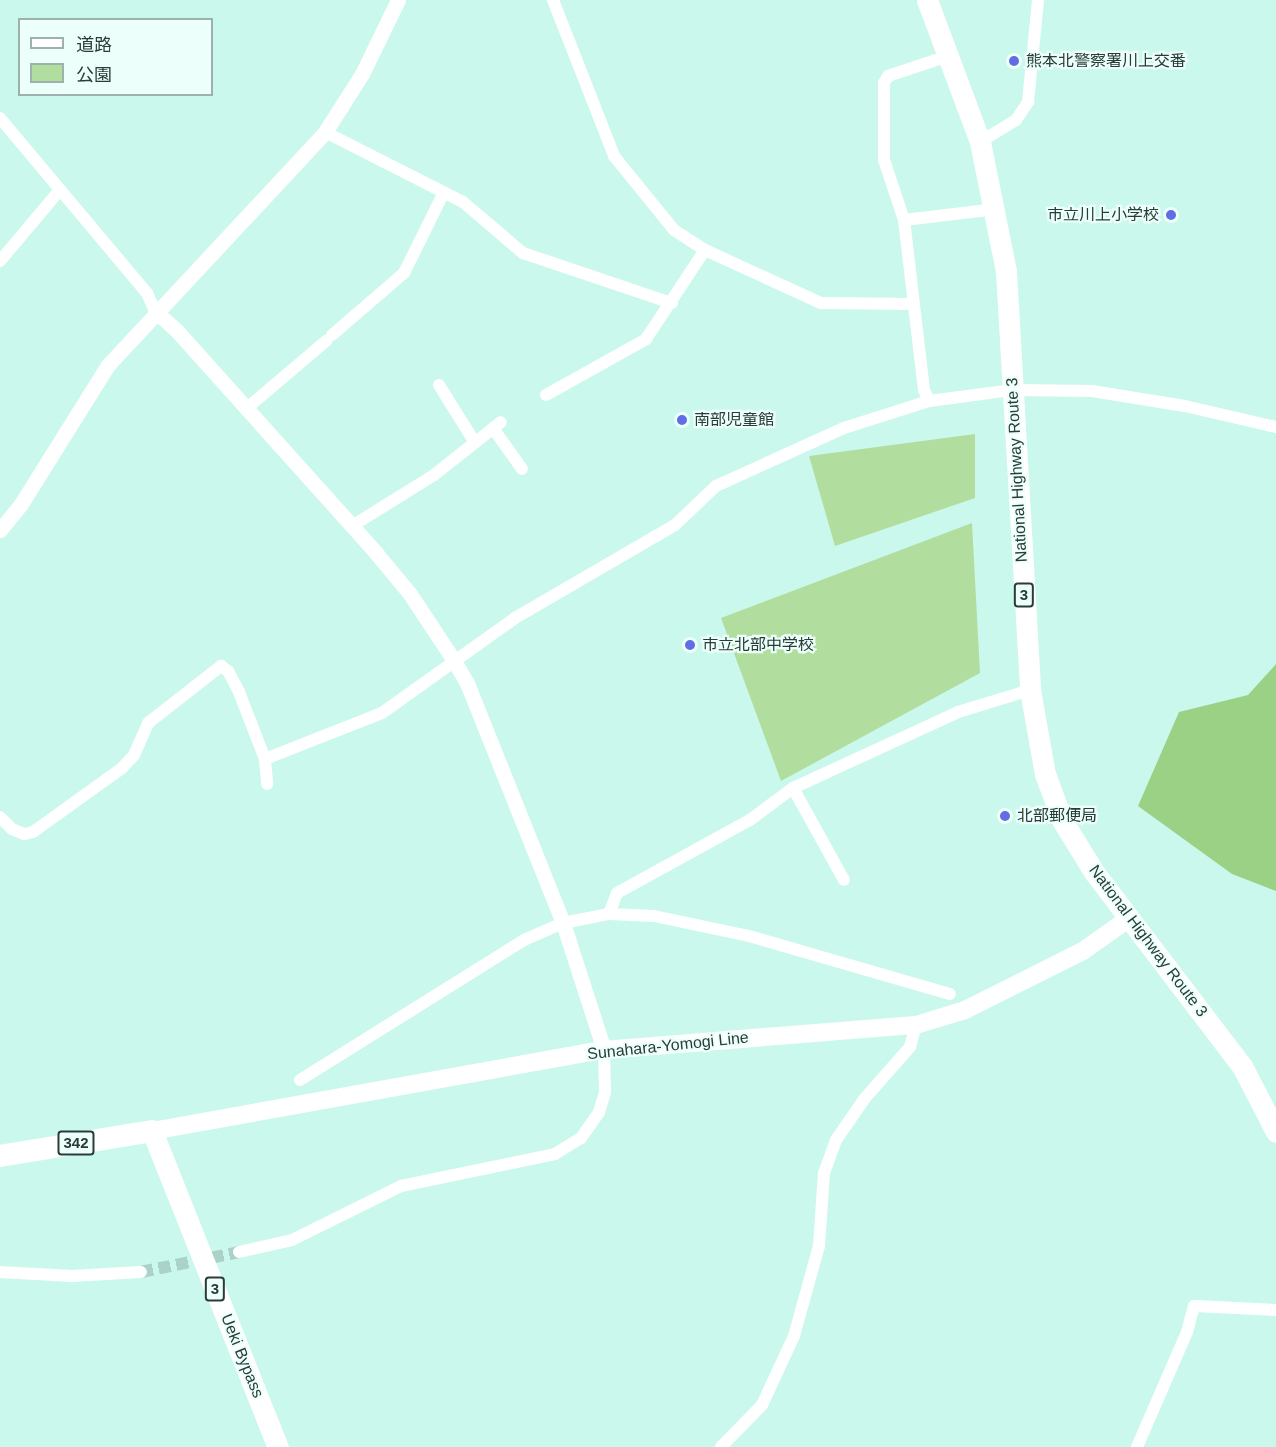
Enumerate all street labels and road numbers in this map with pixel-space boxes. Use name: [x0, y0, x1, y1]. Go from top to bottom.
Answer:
street label: National Highway Route 3: [1003, 377, 1031, 563]
road number: 3: [1014, 583, 1034, 607]
street label: National Highway Route 3: [1085, 861, 1211, 1021]
street label: Sunahara-Yomogi Line: [586, 1028, 750, 1064]
road number: 342: [56, 1131, 96, 1155]
road number: 3: [204, 1277, 226, 1301]
street label: Ueki Bypass: [216, 1311, 268, 1401]

